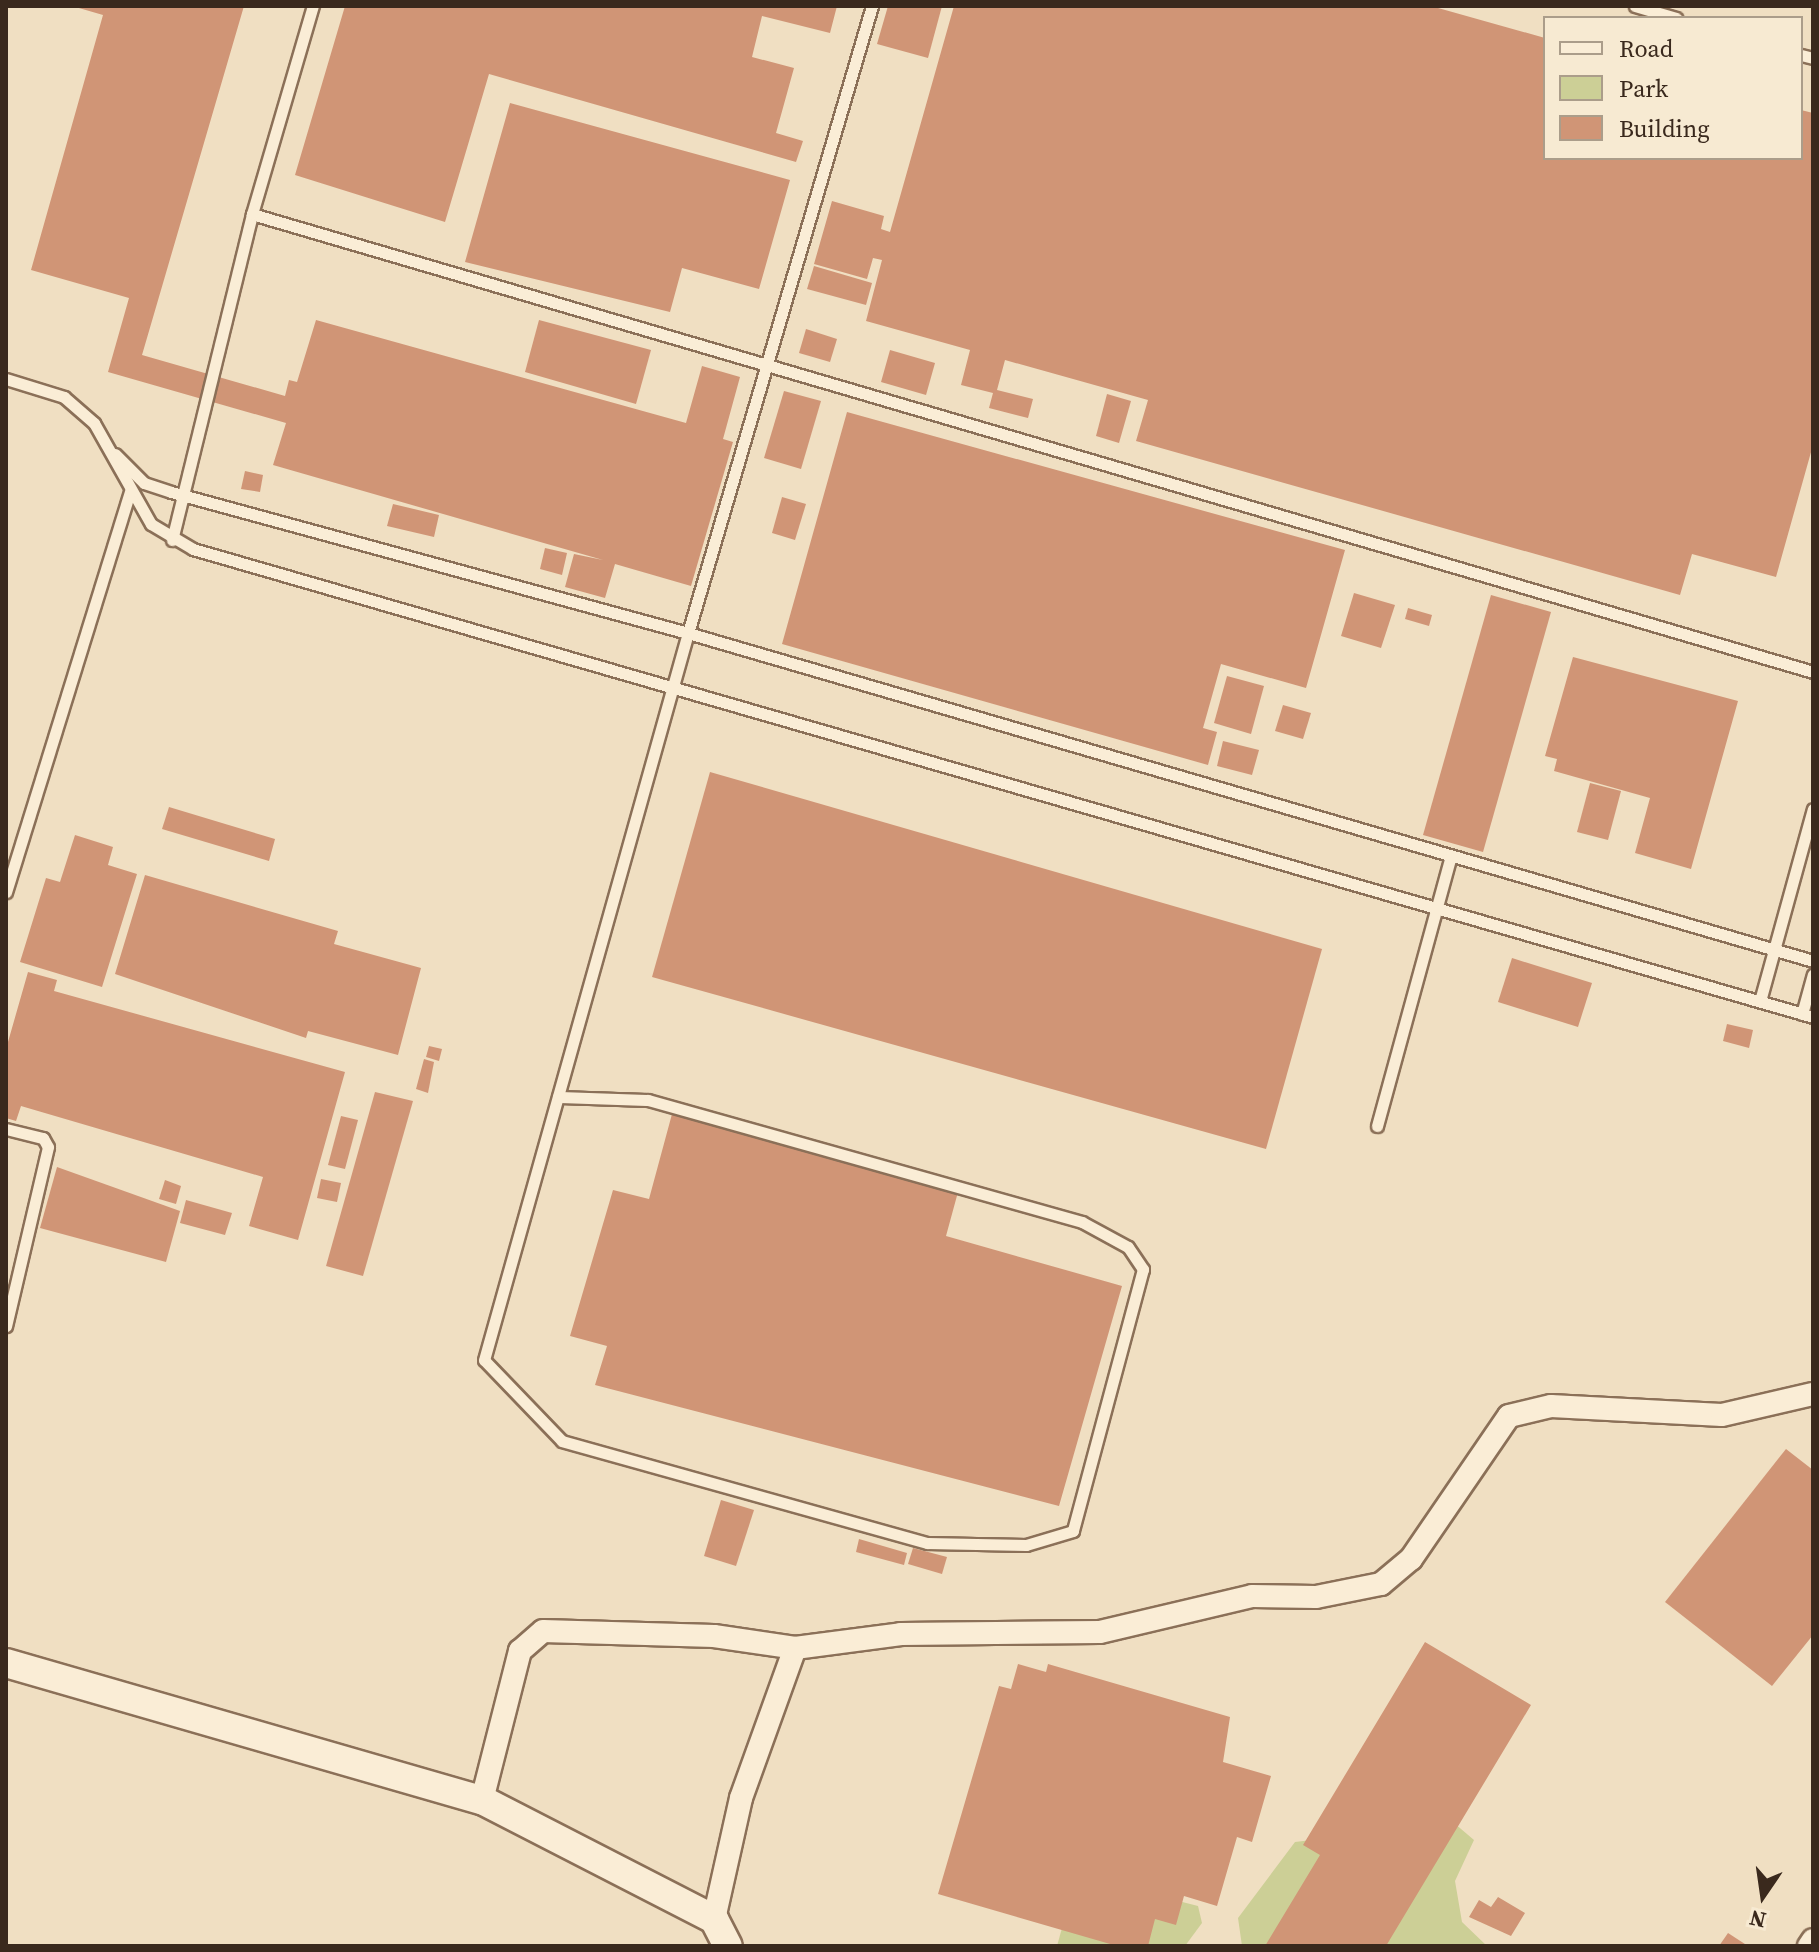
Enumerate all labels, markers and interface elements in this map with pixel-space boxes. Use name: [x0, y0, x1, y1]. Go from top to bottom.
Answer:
legend: [1543, 16, 1803, 160]
text: Road: [1619, 32, 1673, 65]
text: Park: [1619, 72, 1668, 105]
text: Building: [1619, 112, 1710, 145]
north arrow: [1723, 1856, 1803, 1936]
text: N: [1746, 1903, 1769, 1936]

